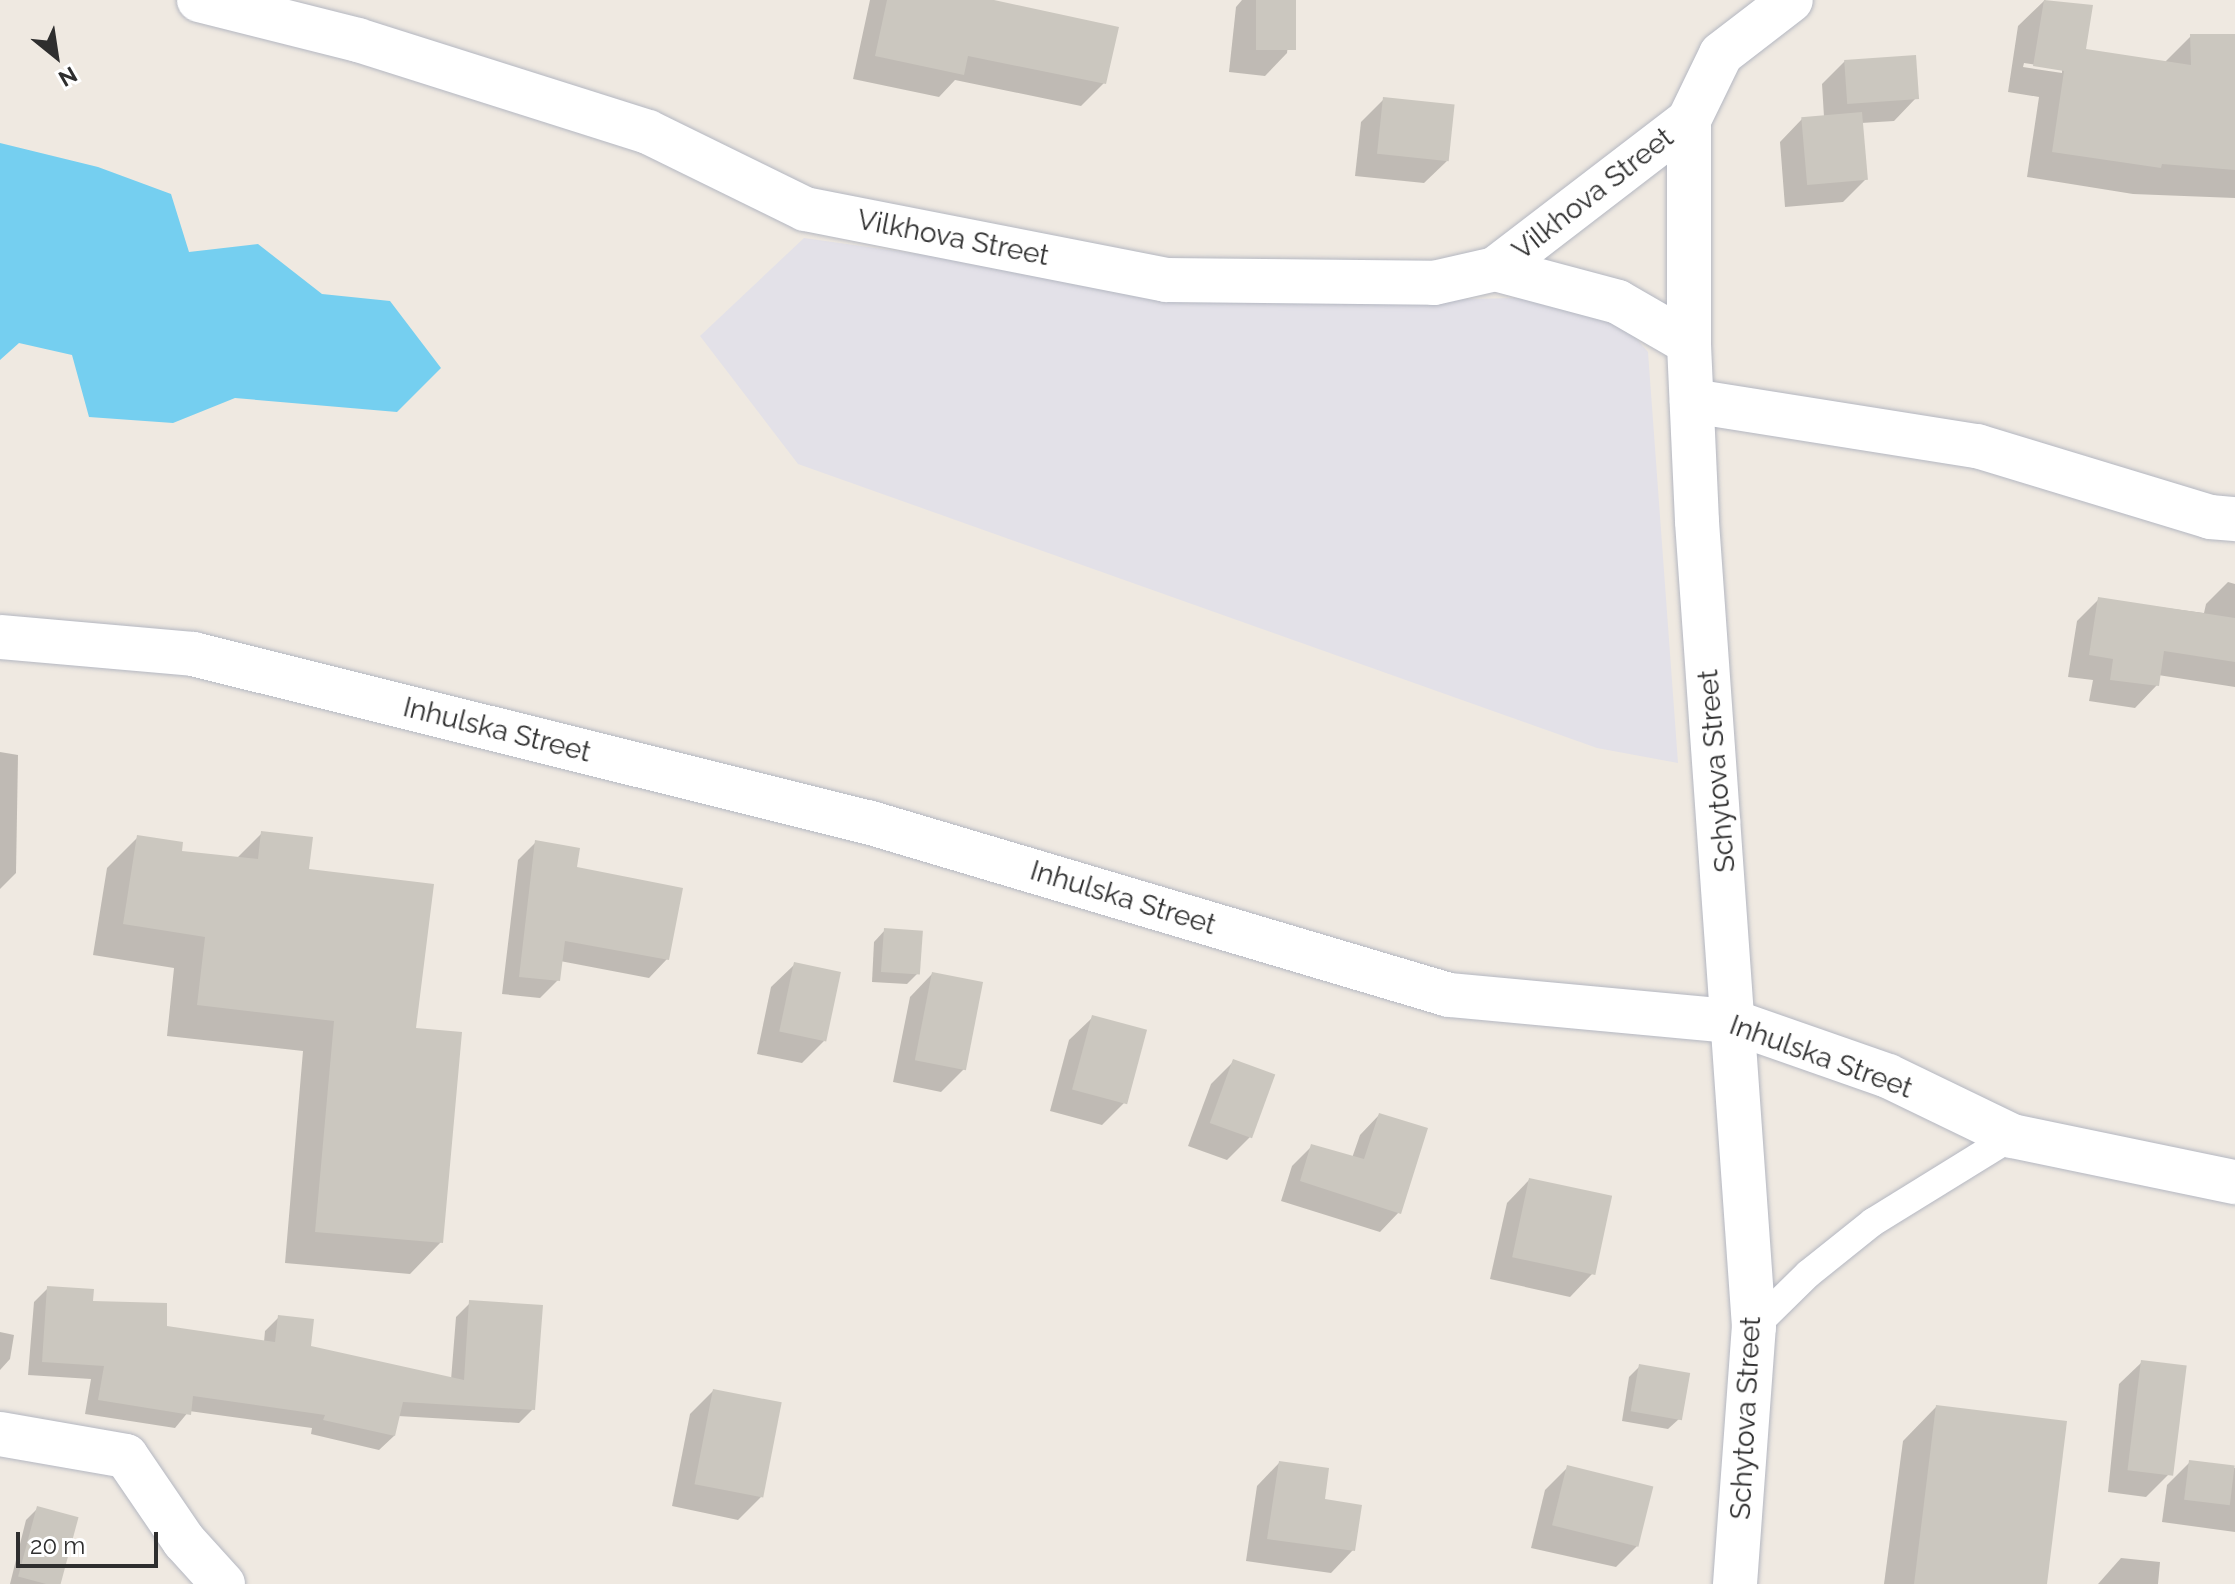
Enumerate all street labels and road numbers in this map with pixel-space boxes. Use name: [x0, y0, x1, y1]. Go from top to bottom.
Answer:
street label: Vilkhova Street: [1506, 121, 1680, 267]
street label: Vilkhova Street: [854, 203, 1052, 273]
street label: Schytova Street: [1691, 668, 1743, 874]
street label: Inhulska Street: [400, 690, 594, 770]
street label: Inhulska Street: [1026, 854, 1220, 942]
street label: Inhulska Street: [1725, 1008, 1917, 1106]
street label: Schytova Street: [1724, 1316, 1768, 1520]

